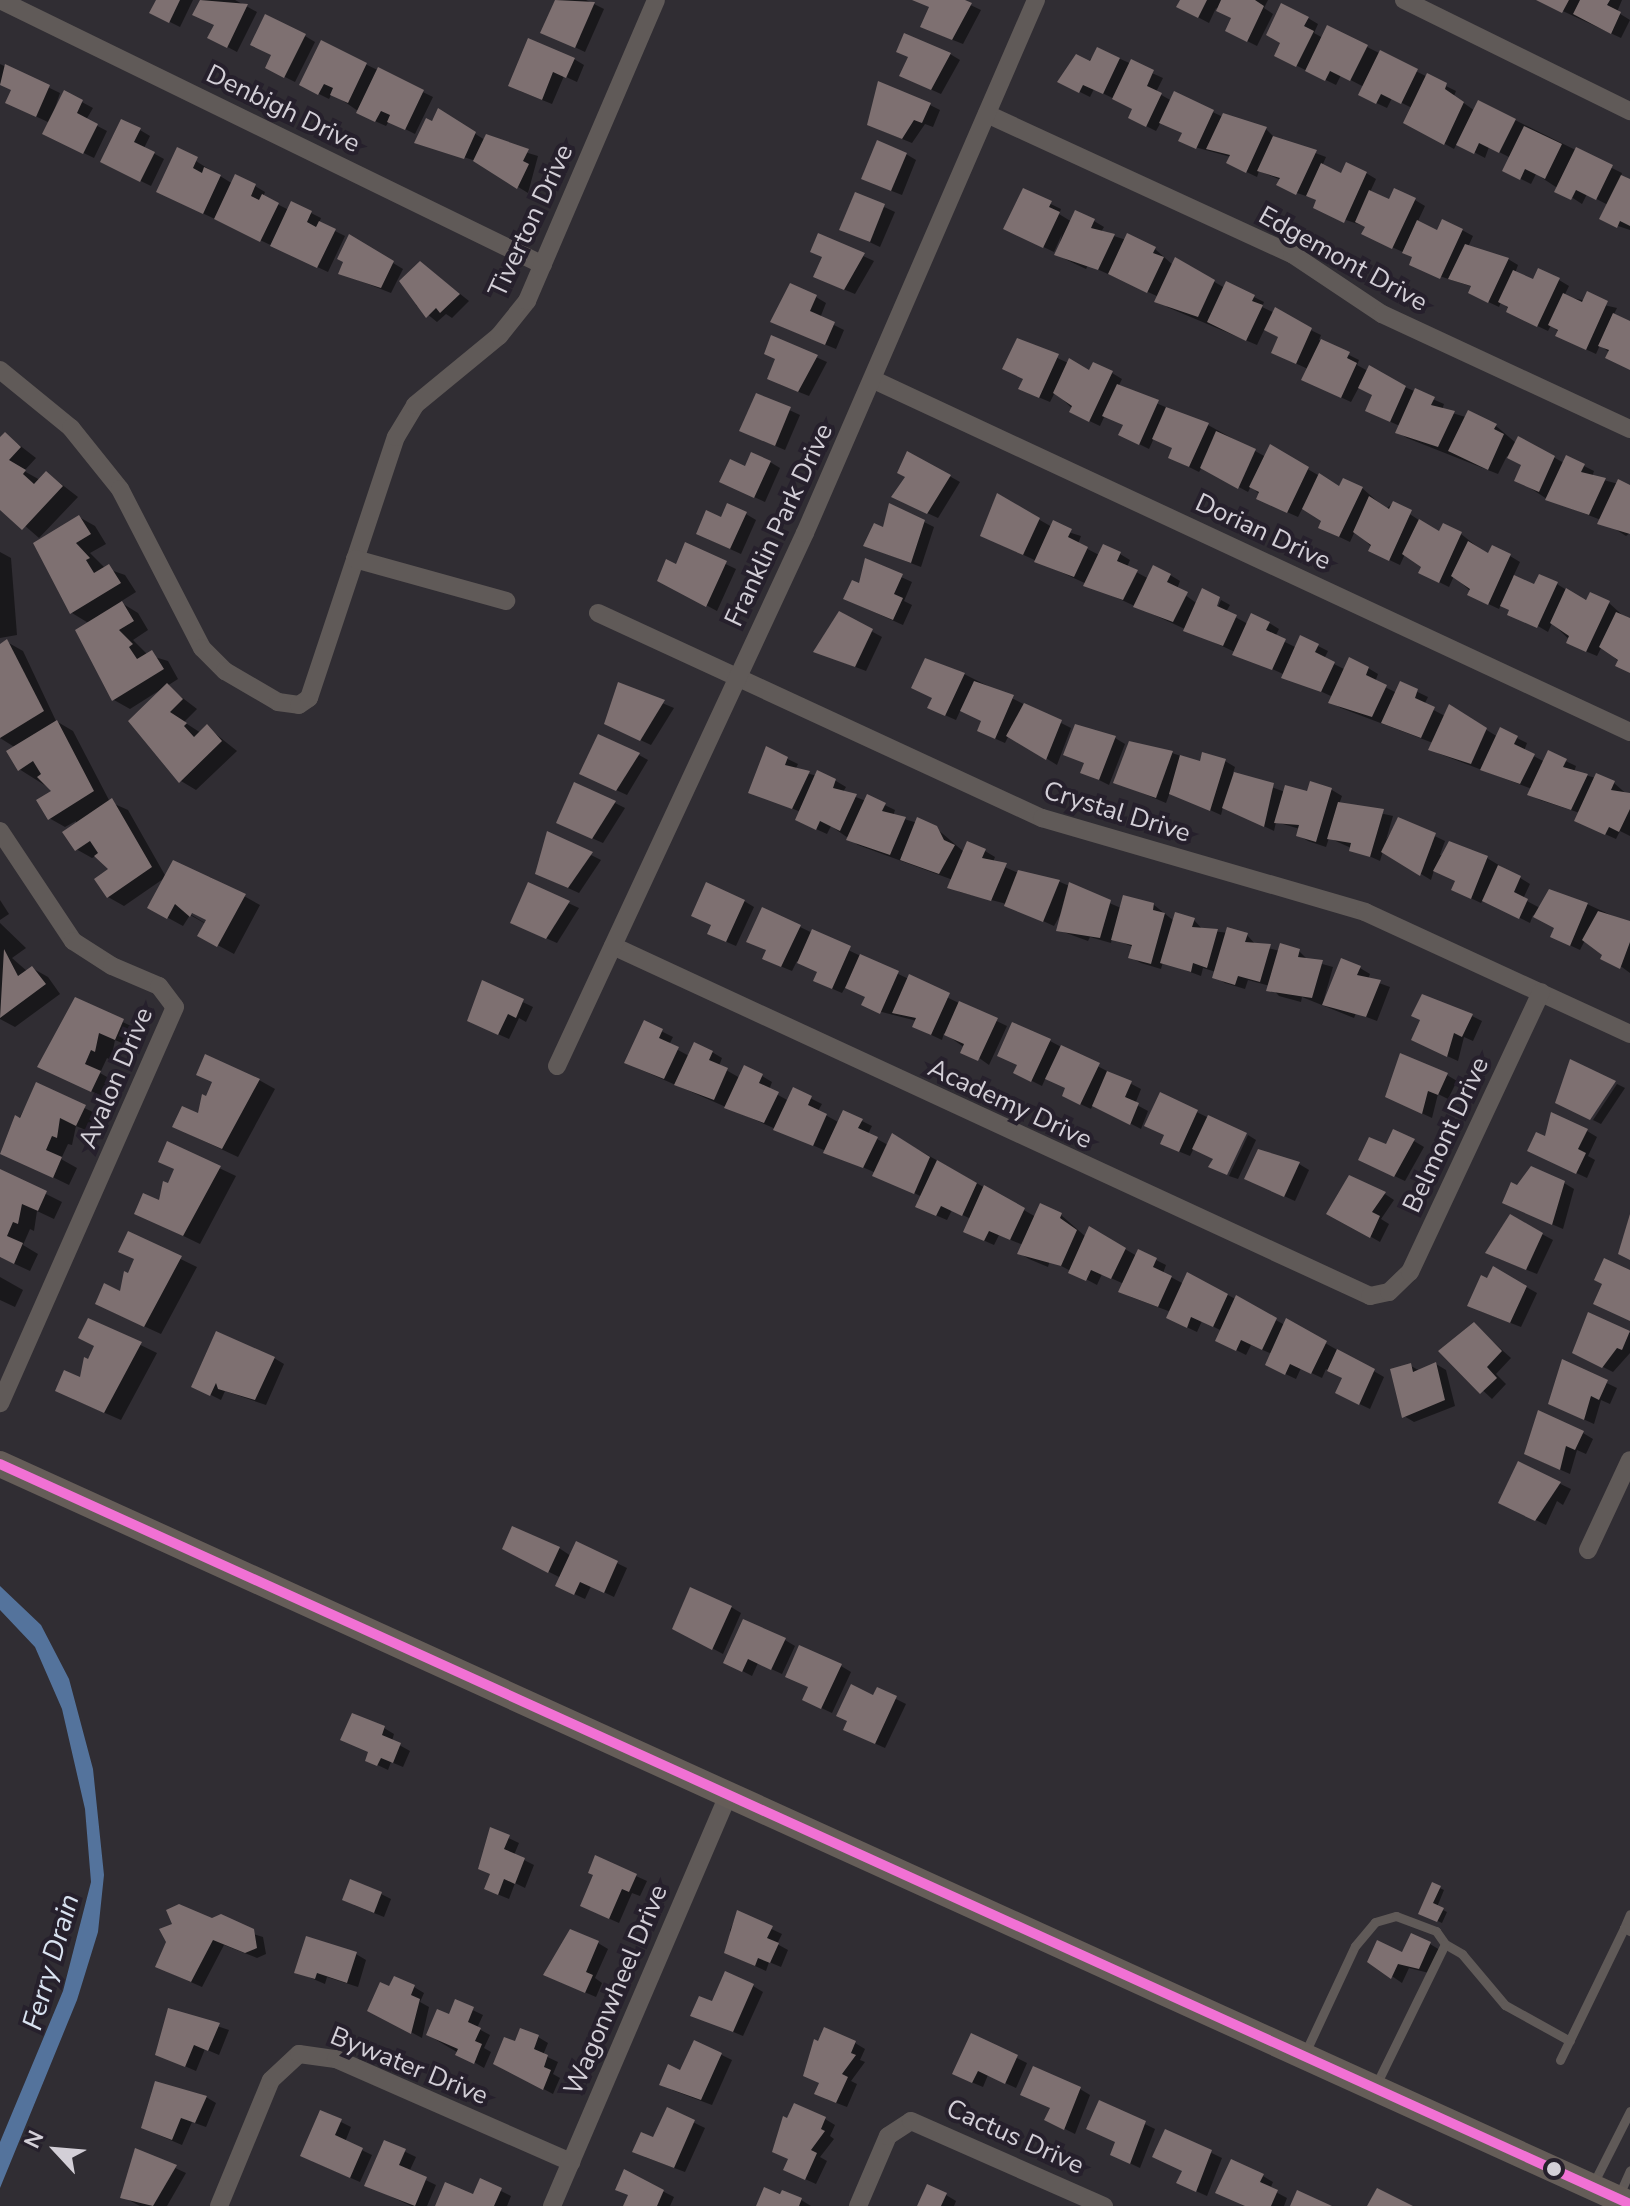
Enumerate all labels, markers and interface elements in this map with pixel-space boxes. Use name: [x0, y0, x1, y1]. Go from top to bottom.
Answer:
street label: Denbigh Drive: [201, 58, 365, 160]
street label: Tiverton Drive: [482, 140, 580, 302]
street label: Edgemont Drive: [1253, 200, 1433, 318]
street label: Franklin Park Drive: [718, 419, 840, 631]
street label: Dorian Drive: [1190, 487, 1336, 577]
street label: Crystal Drive: [1040, 775, 1194, 849]
street label: Avalon Drive: [72, 1003, 160, 1153]
street label: Academy Drive: [923, 1052, 1097, 1156]
street label: Belmont Drive: [1396, 1052, 1496, 1218]
street label: Wagonwheel Drive: [558, 1880, 674, 2100]
water label: Ferry Drain: [16, 1890, 86, 2034]
street label: Bywater Drive: [326, 2020, 492, 2112]
street label: Cactus Drive: [941, 2093, 1089, 2181]
north arrow: [16, 2110, 96, 2190]
text: N: [17, 2126, 52, 2153]
unlabelled marker: [1546, 2161, 1562, 2177]

